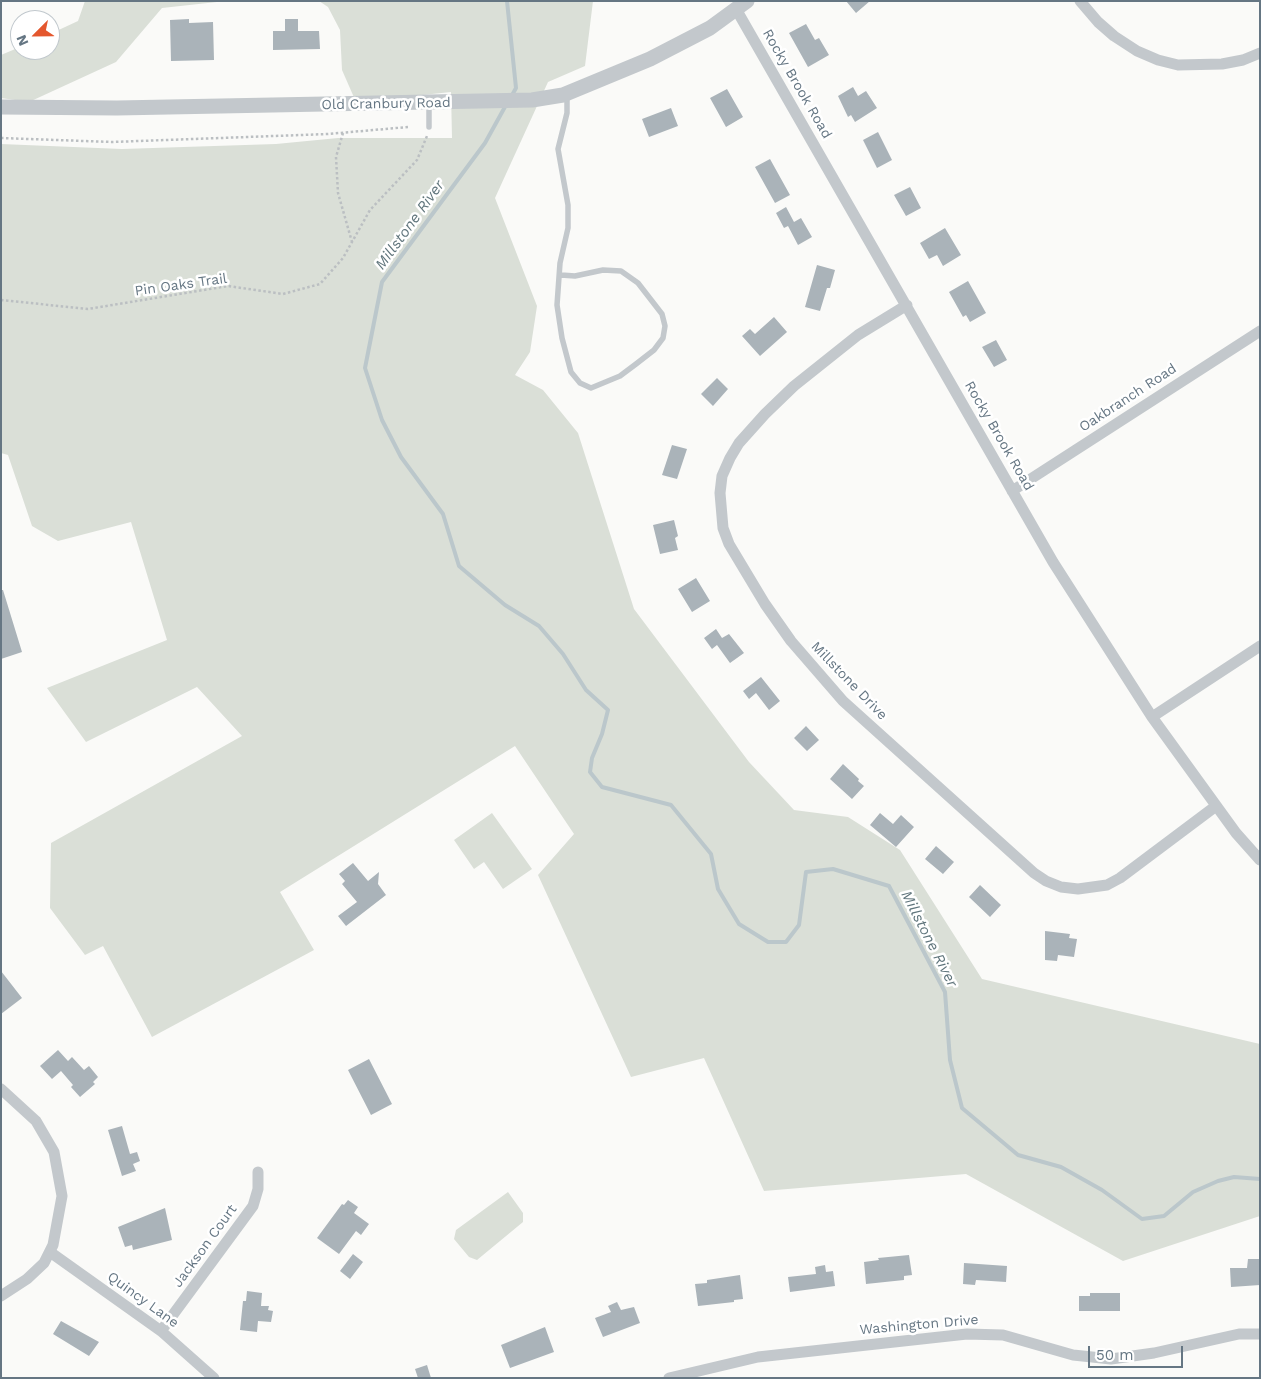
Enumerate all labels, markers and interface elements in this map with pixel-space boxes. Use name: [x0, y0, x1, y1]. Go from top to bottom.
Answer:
north arrow: [10, 10, 60, 60]
street label: Rocky Brook Road: [759, 26, 835, 142]
text: N: [13, 33, 32, 48]
street label: Old Cranbury Road: [321, 94, 451, 114]
water label: Millstone River: [372, 177, 448, 273]
street label: Pin Oaks Trail: [134, 270, 228, 300]
street label: Oakbranch Road: [1076, 360, 1180, 436]
street label: Rocky Brook Road: [961, 378, 1037, 494]
street label: Millstone Drive: [807, 638, 891, 724]
water label: Millstone River: [897, 888, 961, 990]
street label: Jackson Court: [169, 1201, 241, 1291]
street label: Quincy Lane: [104, 1268, 182, 1332]
street label: Washington Drive: [859, 1311, 979, 1339]
scale bar: [1091, 1336, 1186, 1368]
text: 50 m: [1096, 1346, 1133, 1364]

